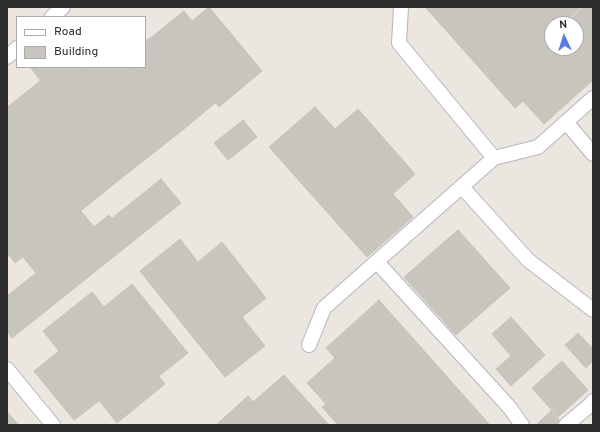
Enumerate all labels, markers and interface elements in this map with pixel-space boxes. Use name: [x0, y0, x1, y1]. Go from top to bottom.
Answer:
legend: [16, 16, 146, 68]
north arrow: [544, 16, 584, 56]
text: N: [559, 18, 568, 32]
text: Road: [54, 24, 82, 40]
text: Building: [54, 44, 98, 60]

